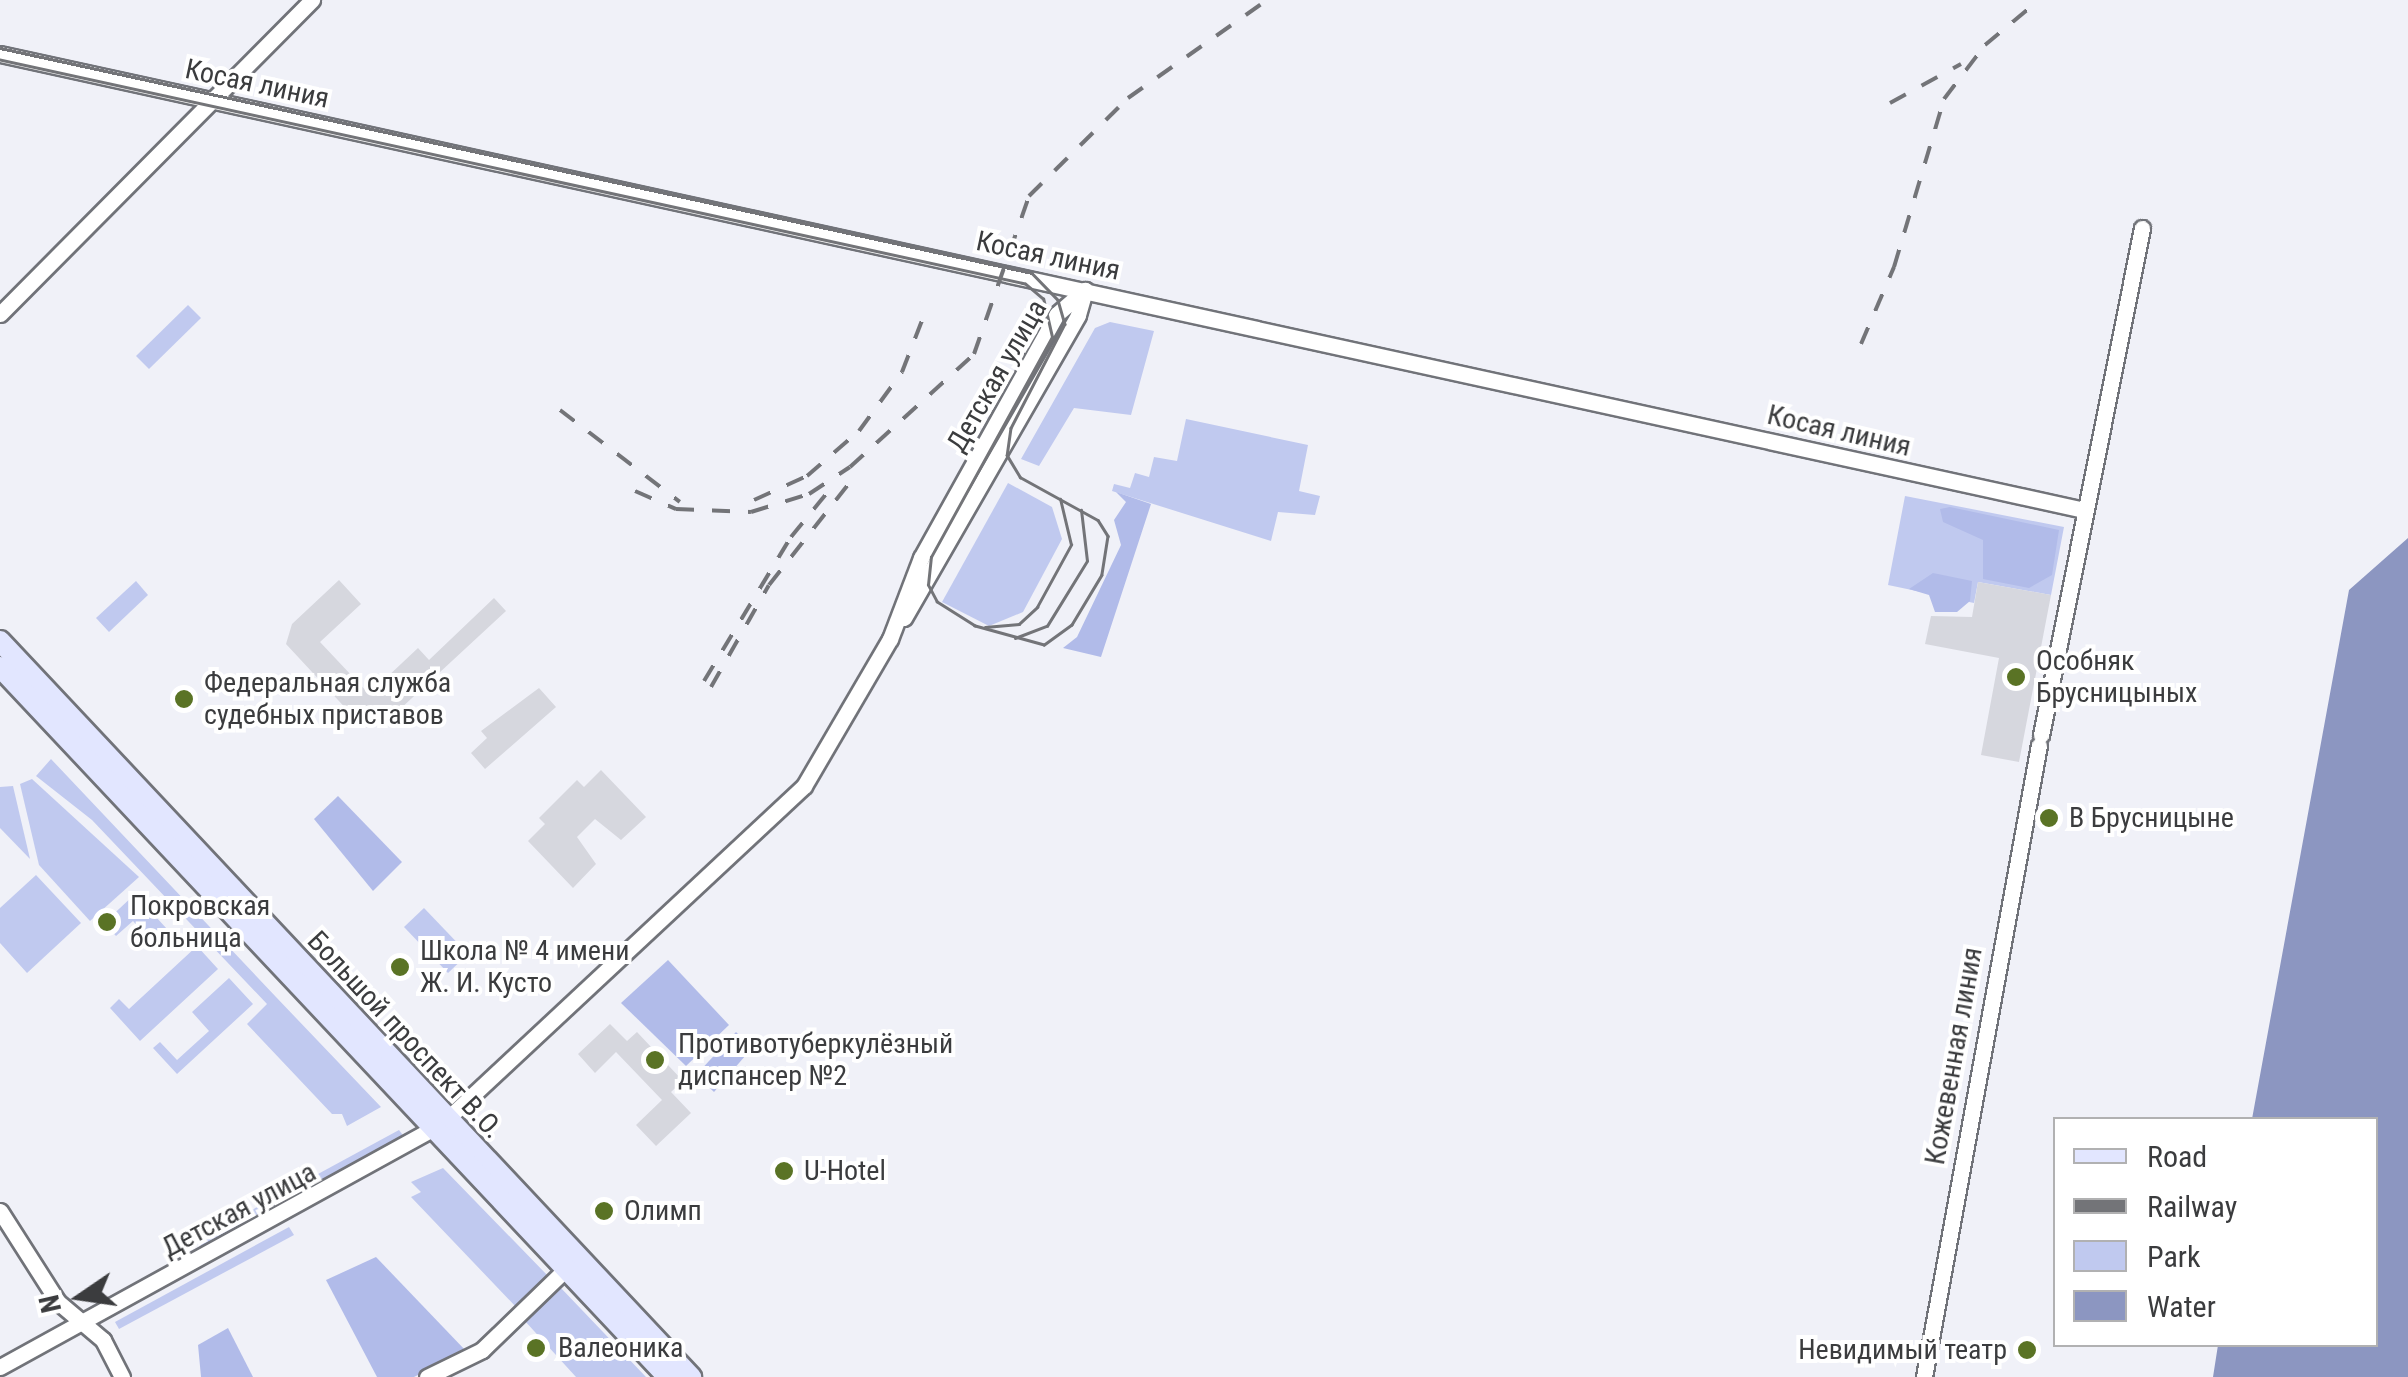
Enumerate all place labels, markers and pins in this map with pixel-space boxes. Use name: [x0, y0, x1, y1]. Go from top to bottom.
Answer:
place label: Особняк Брусницыных: [2036, 644, 2197, 710]
place label: Федеральная служба судебных приставов: [204, 666, 451, 732]
marker: Особняк Брусницыных: [2005, 666, 2027, 688]
marker: Федеральная служба судебных приставов: [173, 688, 195, 710]
place label: В Брусницыне: [2069, 801, 2234, 835]
marker: В Брусницыне: [2038, 807, 2060, 829]
place label: Покровская больница: [130, 889, 270, 955]
marker: Покровская больница: [94, 909, 120, 935]
place label: Школа № 4 имени Ж. И. Кусто: [420, 934, 629, 1000]
marker: Школа № 4 имени Ж. И. Кусто: [389, 956, 411, 978]
place label: Противотуберкулёзный диспансер №2: [678, 1027, 953, 1093]
marker: Противотуберкулёзный диспансер №2: [642, 1047, 668, 1073]
place label: U-Hotel: [804, 1154, 886, 1188]
marker: U-Hotel: [773, 1160, 795, 1182]
place label: Олимп: [624, 1194, 702, 1228]
marker: Олимп: [593, 1200, 615, 1222]
place label: Валеоника: [558, 1331, 684, 1365]
place label: Невидимый театр: [1798, 1333, 2007, 1367]
marker: Валеоника: [523, 1335, 549, 1361]
marker: Невидимый театр: [2016, 1339, 2038, 1361]

